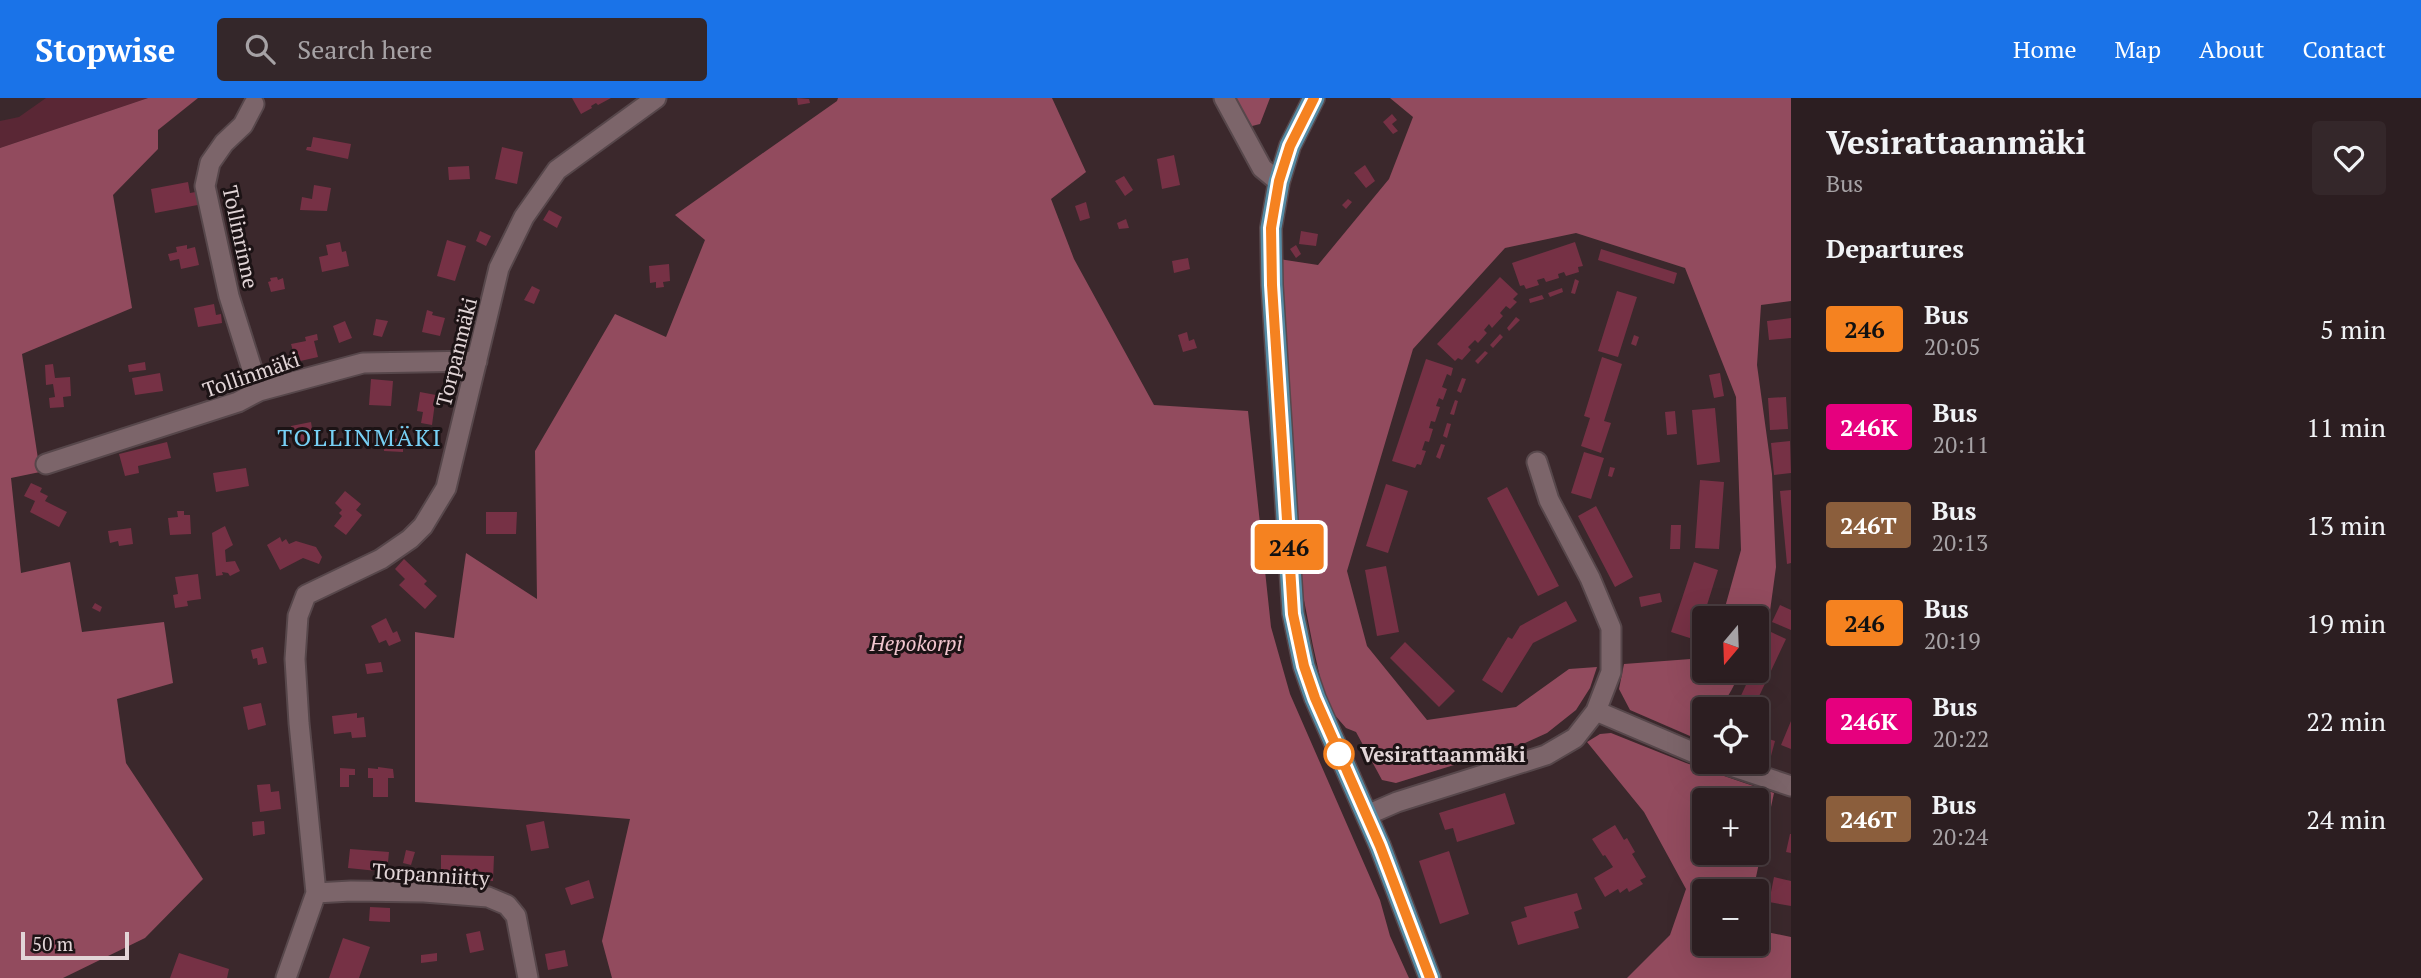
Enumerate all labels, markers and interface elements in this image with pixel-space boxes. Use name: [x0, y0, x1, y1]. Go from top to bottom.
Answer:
search box: [217, 18, 707, 81]
text: Stopwise: [35, 28, 175, 71]
icon: search: [241, 30, 279, 68]
text: Search here: [297, 32, 433, 66]
text: Home: [2013, 33, 2077, 65]
text: Map: [2115, 33, 2161, 65]
text: About: [2199, 33, 2265, 65]
text: Contact: [2303, 33, 2386, 65]
text: Vesirattaanmäki: [1826, 120, 2086, 163]
button: heart: [2312, 121, 2386, 195]
text: Bus: [1826, 168, 1863, 199]
street label: Tollinrinne: [216, 183, 266, 291]
text: Departures: [1826, 231, 1964, 265]
street label: Torpanmäki: [429, 294, 483, 410]
text: Bus: [1924, 297, 1969, 331]
text: 5 min: [2320, 312, 2386, 346]
text: 246: [1844, 313, 1885, 345]
text: 20:05: [1924, 331, 1981, 362]
street label: Tollinmäki: [199, 344, 303, 404]
text: Bus: [1933, 395, 1978, 429]
text: 11 min: [2306, 410, 2386, 444]
text: 246K: [1840, 411, 1898, 443]
district label: TOLLINMÄKI: [277, 421, 443, 453]
text: 20:11: [1933, 429, 1989, 460]
text: Bus: [1932, 493, 1977, 527]
text: 13 min: [2306, 508, 2386, 542]
text: 246T: [1840, 509, 1897, 541]
line badge: 246: [1249, 524, 1329, 570]
text: 20:13: [1932, 527, 1988, 558]
text: 246: [1269, 531, 1309, 563]
text: Bus: [1924, 591, 1969, 625]
north arrow: [1692, 606, 1769, 682]
map controls: [1692, 606, 1769, 956]
text: 19 min: [2306, 606, 2386, 640]
text: 246: [1844, 607, 1885, 639]
text: 20:19: [1924, 625, 1981, 656]
park label: Hepokorpi: [869, 629, 962, 657]
text: Bus: [1933, 689, 1978, 723]
button: locate: [1692, 697, 1769, 774]
text: 22 min: [2306, 704, 2386, 738]
text: 246K: [1840, 705, 1898, 737]
text: 20:22: [1933, 723, 1989, 754]
marker: Vesirattaanmäki: [1324, 739, 1354, 769]
place label: Vesirattaanmäki: [1360, 740, 1526, 768]
text: Bus: [1932, 787, 1977, 821]
button: +: [1692, 788, 1769, 865]
text: 24 min: [2306, 802, 2386, 836]
text: 246T: [1840, 803, 1897, 835]
text: 20:24: [1932, 821, 1988, 852]
street label: Torpanniitty: [371, 856, 491, 892]
button: −: [1692, 879, 1769, 956]
scale bar: [21, 929, 130, 961]
text: 50 m: [32, 931, 73, 956]

